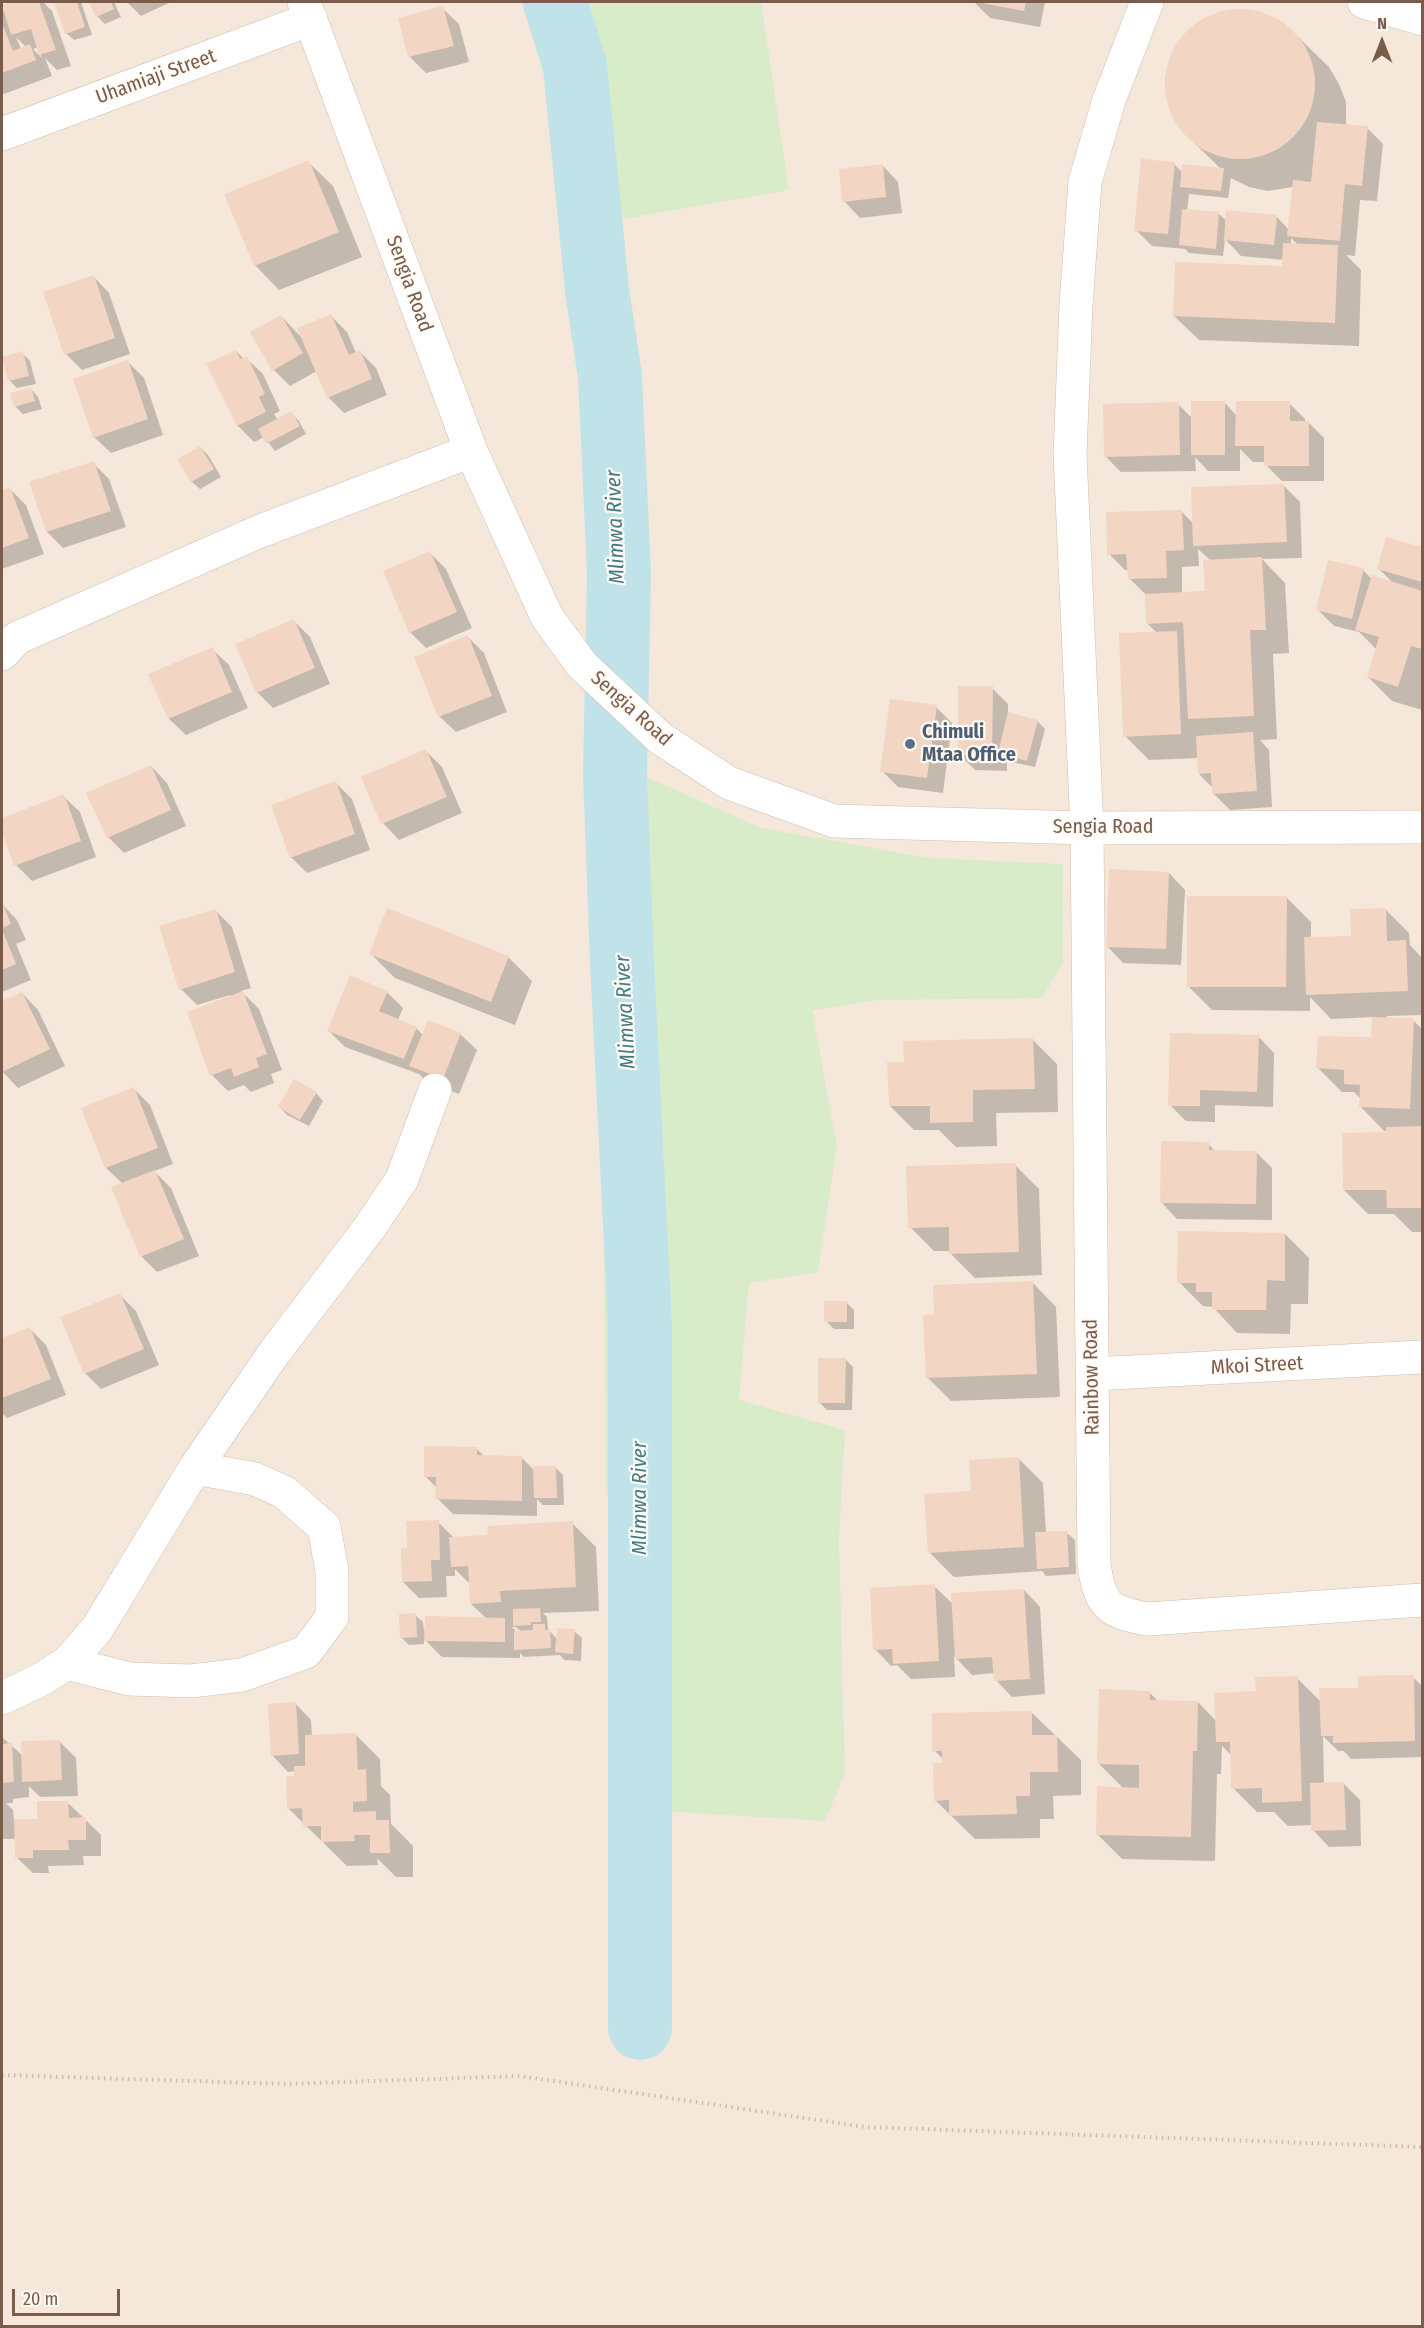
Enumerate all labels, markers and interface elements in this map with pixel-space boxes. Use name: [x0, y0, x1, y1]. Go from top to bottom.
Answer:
north arrow: [1352, 12, 1412, 72]
text: N: [1377, 14, 1387, 33]
street label: Uhamiaji Street: [93, 44, 219, 110]
street label: Sengia Road: [380, 233, 438, 335]
water label: Mlimwa River: [601, 470, 631, 584]
street label: Sengia Road: [586, 666, 676, 752]
place label: Chimuli Mtaa Office: [922, 720, 1016, 767]
marker: Chimuli Mtaa Office: [903, 737, 917, 751]
street label: Sengia Road: [1053, 815, 1153, 839]
water label: Mlimwa River: [610, 954, 642, 1070]
street label: Rainbow Road: [1079, 1319, 1105, 1435]
street label: Mkoi Street: [1210, 1352, 1304, 1380]
water label: Mlimwa River: [627, 1441, 653, 1555]
scale bar: [15, 2277, 123, 2315]
text: 20 m: [23, 2288, 58, 2310]

